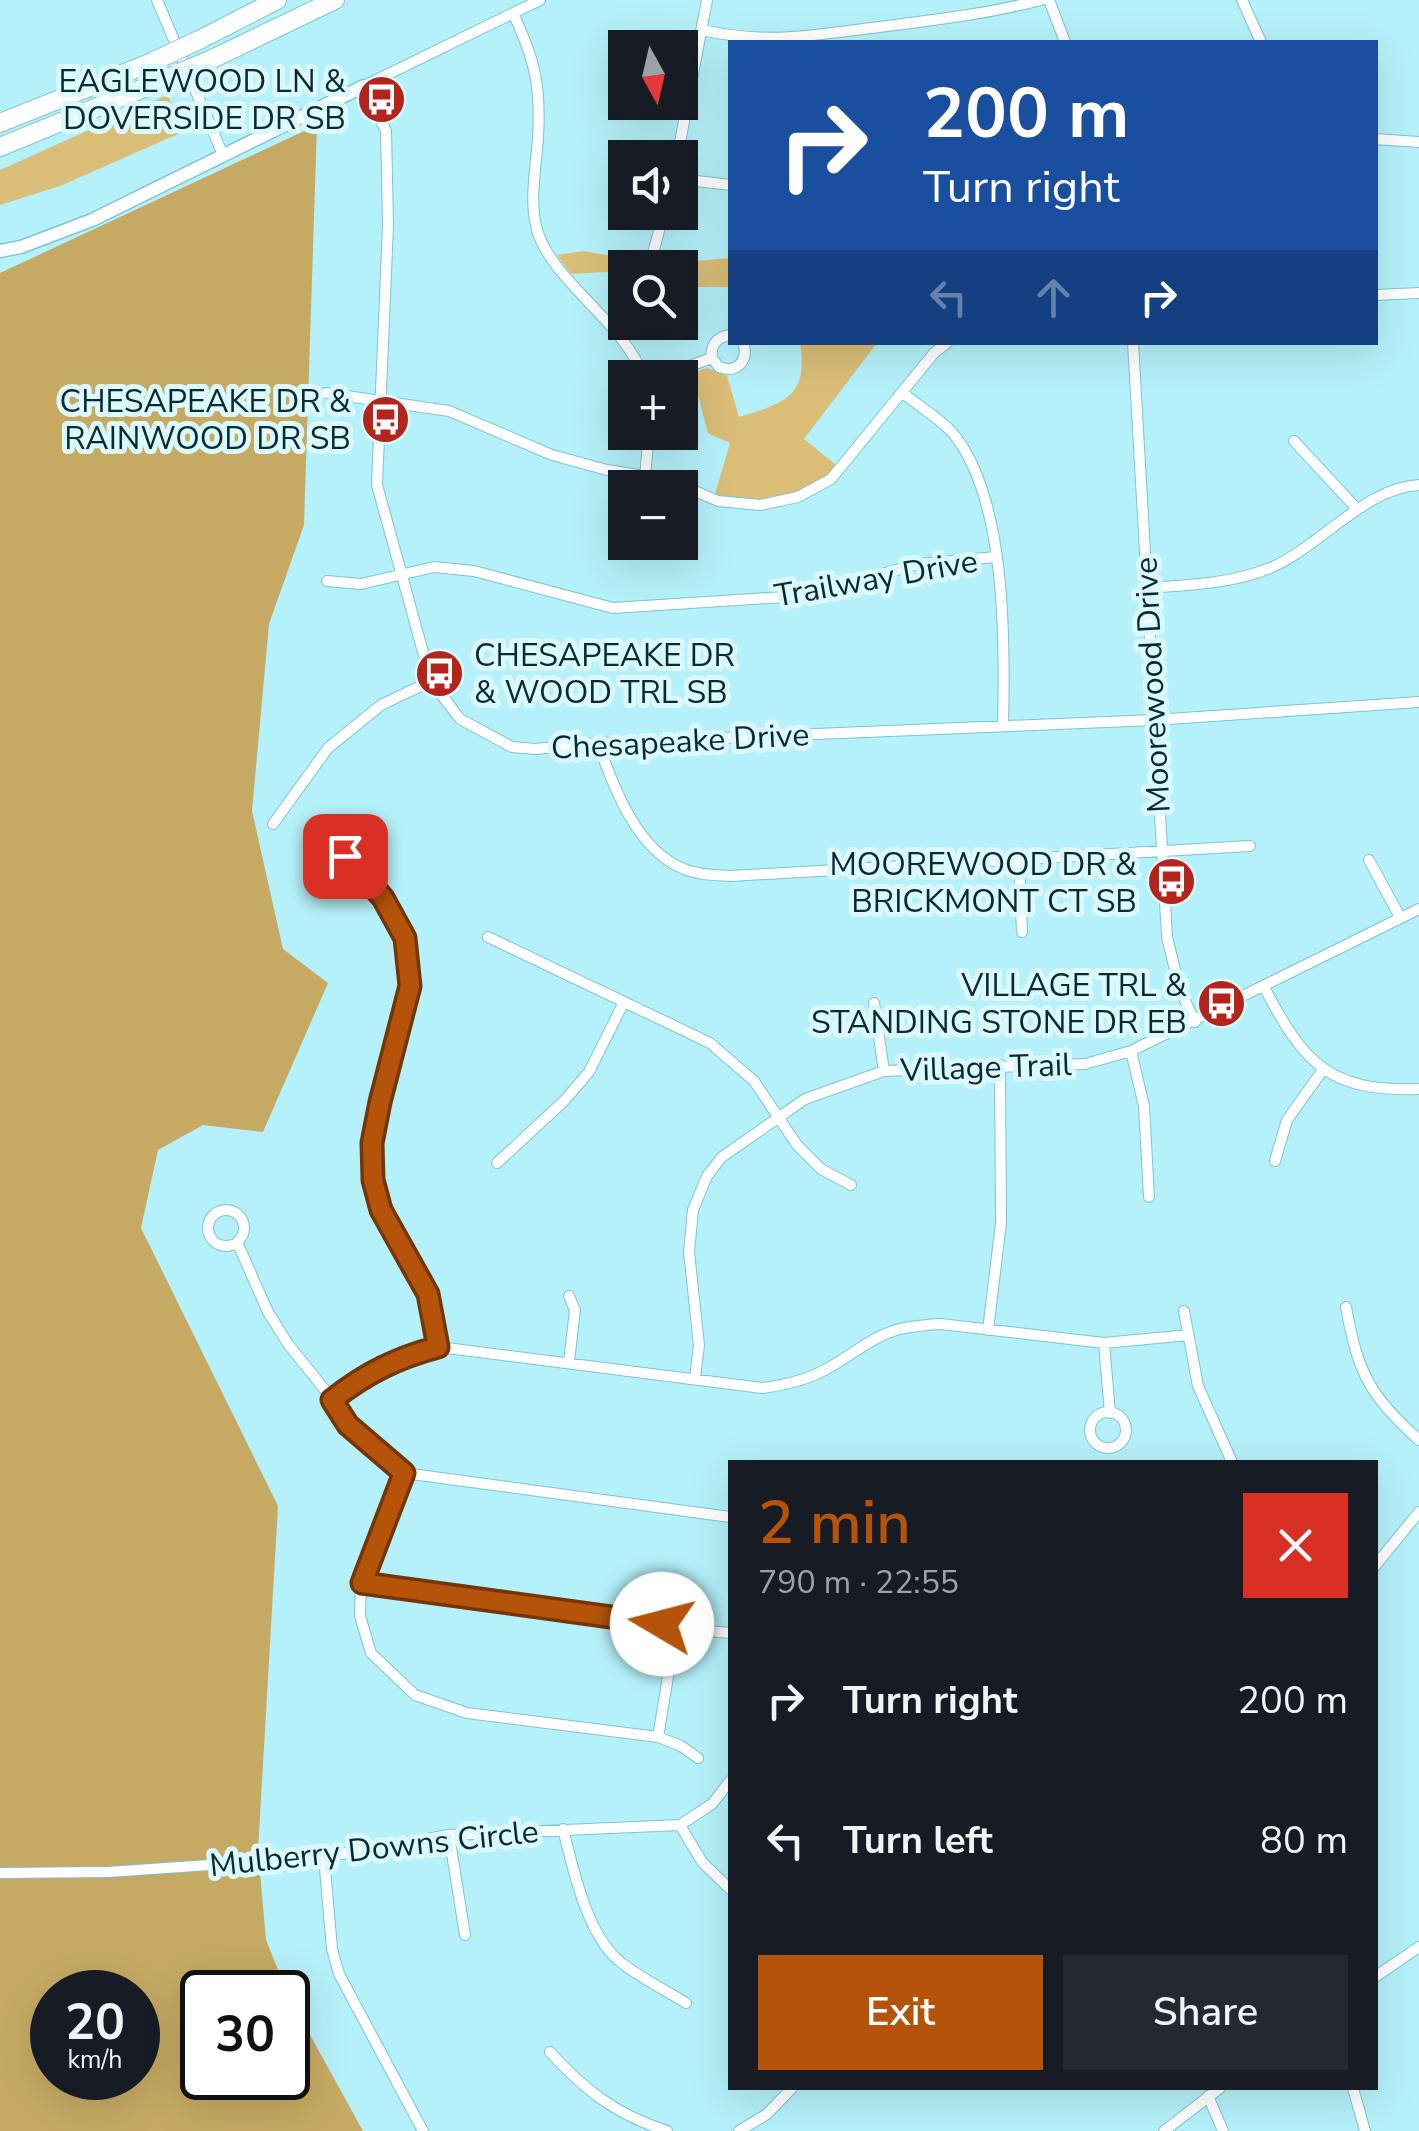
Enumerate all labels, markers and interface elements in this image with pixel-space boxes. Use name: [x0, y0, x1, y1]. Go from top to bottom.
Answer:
north arrow: [608, 30, 698, 120]
map controls: [608, 30, 698, 560]
place label: EAGLEWOOD LN & DOVERSIDE DR SB: [59, 60, 346, 140]
text: 200 m: [923, 66, 1129, 162]
bus stop icon: EAGLEWOOD LN & DOVERSIDE DR SB: [355, 73, 407, 125]
icon: right: [758, 80, 888, 210]
button: sound: [608, 140, 698, 230]
text: Turn right: [923, 157, 1120, 218]
button: search: [608, 250, 698, 340]
icon: left: [921, 270, 976, 325]
icon: ahead: [1026, 270, 1081, 325]
icon: right: [1131, 270, 1186, 325]
button: +: [608, 360, 698, 450]
place label: CHESAPEAKE DR & RAINWOOD DR SB: [60, 380, 351, 460]
bus stop icon: CHESAPEAKE DR & RAINWOOD DR SB: [360, 393, 412, 445]
button: −: [608, 470, 698, 560]
street label: Trailway Drive: [771, 539, 981, 618]
street label: Moorewood Drive: [1124, 556, 1181, 814]
place label: CHESAPEAKE DR & WOOD TRL SB: [474, 634, 735, 714]
bus stop icon: CHESAPEAKE DR & WOOD TRL SB: [413, 647, 465, 699]
street label: Chesapeake Drive: [550, 713, 810, 770]
pin: [303, 814, 388, 899]
icon: arrive: [318, 829, 373, 884]
place label: MOOREWOOD DR & BRICKMONT CT SB: [829, 843, 1137, 923]
bus stop icon: MOOREWOOD DR & BRICKMONT CT SB: [1146, 856, 1198, 908]
place label: VILLAGE TRL & STANDING STONE DR EB: [811, 964, 1187, 1044]
bus stop icon: VILLAGE TRL & STANDING STONE DR EB: [1196, 977, 1248, 1029]
street label: Village Trail: [899, 1043, 1073, 1092]
text: 2 min: [758, 1482, 911, 1564]
button: close: [1243, 1493, 1348, 1598]
text: 790 m · 22:55: [758, 1561, 959, 1604]
position arrow: [610, 1572, 714, 1676]
icon: right: [758, 1673, 813, 1728]
text: Turn right: [843, 1675, 1018, 1726]
text: 200 m: [1237, 1675, 1348, 1726]
street label: Mulberry Downs Circle: [208, 1810, 541, 1887]
icon: left: [758, 1813, 813, 1868]
text: Turn left: [843, 1815, 993, 1866]
text: 80 m: [1260, 1815, 1348, 1866]
button: Exit: [758, 1955, 1043, 2070]
button: Share: [1063, 1955, 1348, 2070]
speed limit sign: 30: [180, 1970, 310, 2100]
text: 20: [65, 1988, 125, 2057]
text: km/h: [67, 2043, 123, 2077]

